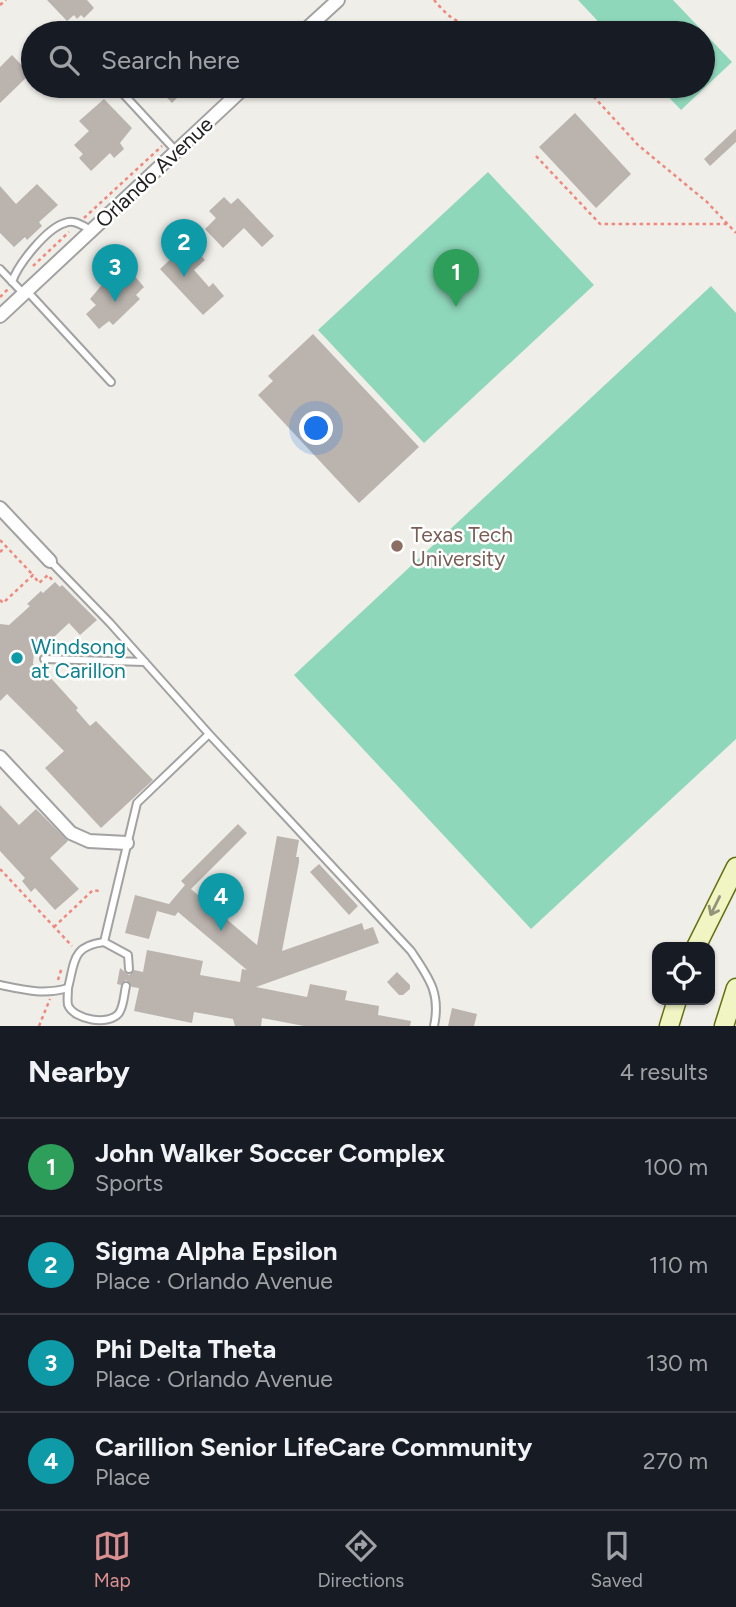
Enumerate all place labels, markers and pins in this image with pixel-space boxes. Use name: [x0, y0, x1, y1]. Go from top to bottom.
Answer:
pin: 2: [161, 219, 207, 277]
pin: 3: [92, 244, 138, 302]
pin: 1: [433, 249, 479, 307]
place label: Texas Tech University: [411, 522, 513, 571]
marker: Texas Tech University: [389, 538, 405, 554]
place label: Windsong at Carillon: [31, 634, 126, 683]
marker: Windsong at Carillon: [9, 650, 25, 666]
pin: 4: [198, 873, 244, 931]

